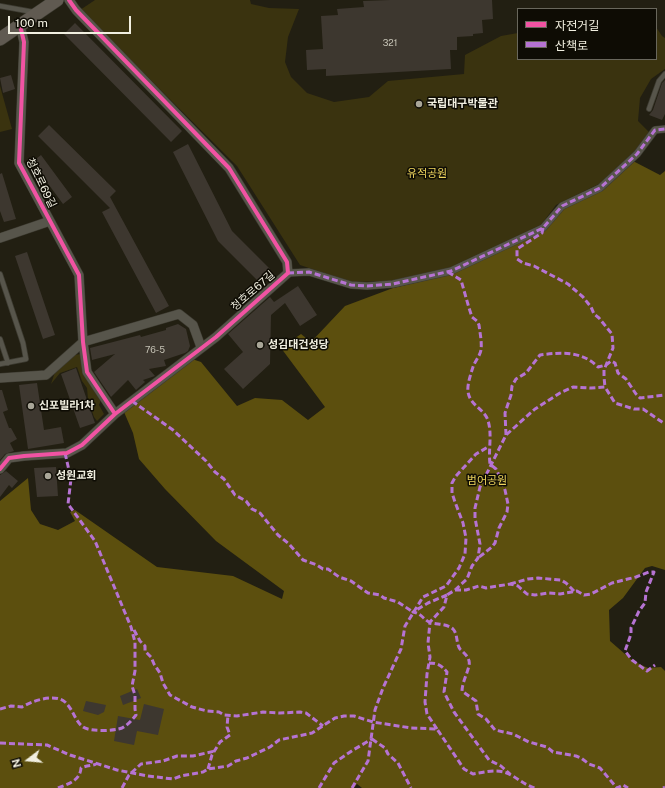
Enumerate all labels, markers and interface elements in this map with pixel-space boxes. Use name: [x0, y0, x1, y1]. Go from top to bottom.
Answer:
scale bar: [10, 8, 133, 34]
legend: [517, 8, 657, 60]
text: 100 m: [15, 16, 48, 30]
text: 자전거길: [555, 19, 599, 33]
house number: 321: [383, 38, 397, 48]
text: 산책로: [555, 39, 588, 53]
place label: 국립대구박물관: [427, 97, 498, 111]
marker: 국립대구박물관: [414, 99, 424, 109]
street label: 청호로69길: [23, 156, 59, 210]
park label: 유적공원: [407, 167, 447, 181]
street label: 청호로67길: [228, 268, 278, 314]
place label: 성김대건성당: [268, 338, 329, 352]
marker: 성김대건성당: [255, 340, 265, 350]
house number: 76-5: [145, 345, 165, 355]
place label: 신포빌라1차: [39, 399, 94, 413]
marker: 신포빌라1차: [26, 401, 36, 411]
place label: 성원교회: [56, 469, 96, 483]
marker: 성원교회: [43, 471, 53, 481]
park label: 범어공원: [467, 474, 507, 488]
north arrow: [8, 740, 48, 780]
text: N: [10, 758, 23, 769]

